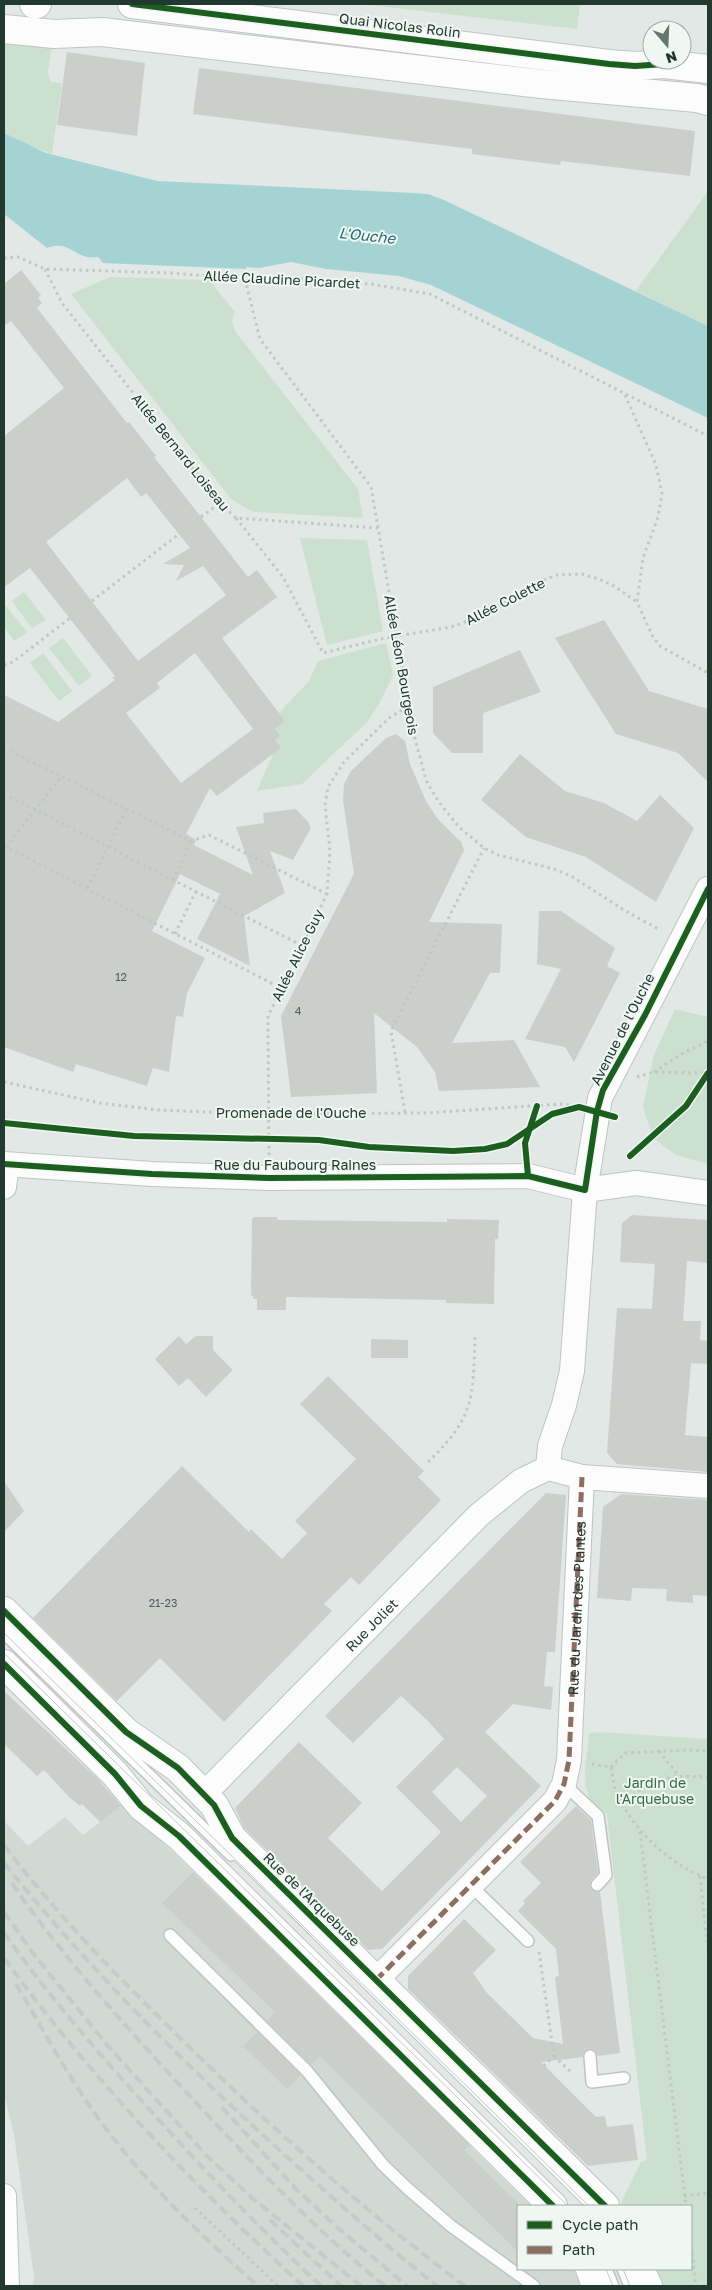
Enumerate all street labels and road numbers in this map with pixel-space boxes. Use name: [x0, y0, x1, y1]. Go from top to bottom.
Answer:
street label: Quai Nicolas Rolin: [338, 9, 462, 41]
street label: Allée Claudine Picardet: [203, 266, 361, 292]
street label: Allée Bernard Loiseau: [128, 390, 234, 514]
street label: Allée Colette: [462, 574, 548, 628]
street label: Allée Léon Bourgeois: [381, 594, 423, 736]
street label: Allée Alice Guy: [267, 906, 327, 1004]
street label: Avenue de l'Ouche: [586, 970, 658, 1088]
street label: Promenade de l'Ouche: [216, 1104, 366, 1121]
street label: Rue du Faubourg Raines: [214, 1156, 376, 1173]
street label: Rue du Jardin des Plantes: [563, 1521, 588, 1696]
street label: Rue Joliet: [341, 1594, 401, 1655]
street label: Rue de l'Arquebuse: [260, 1848, 364, 1950]

